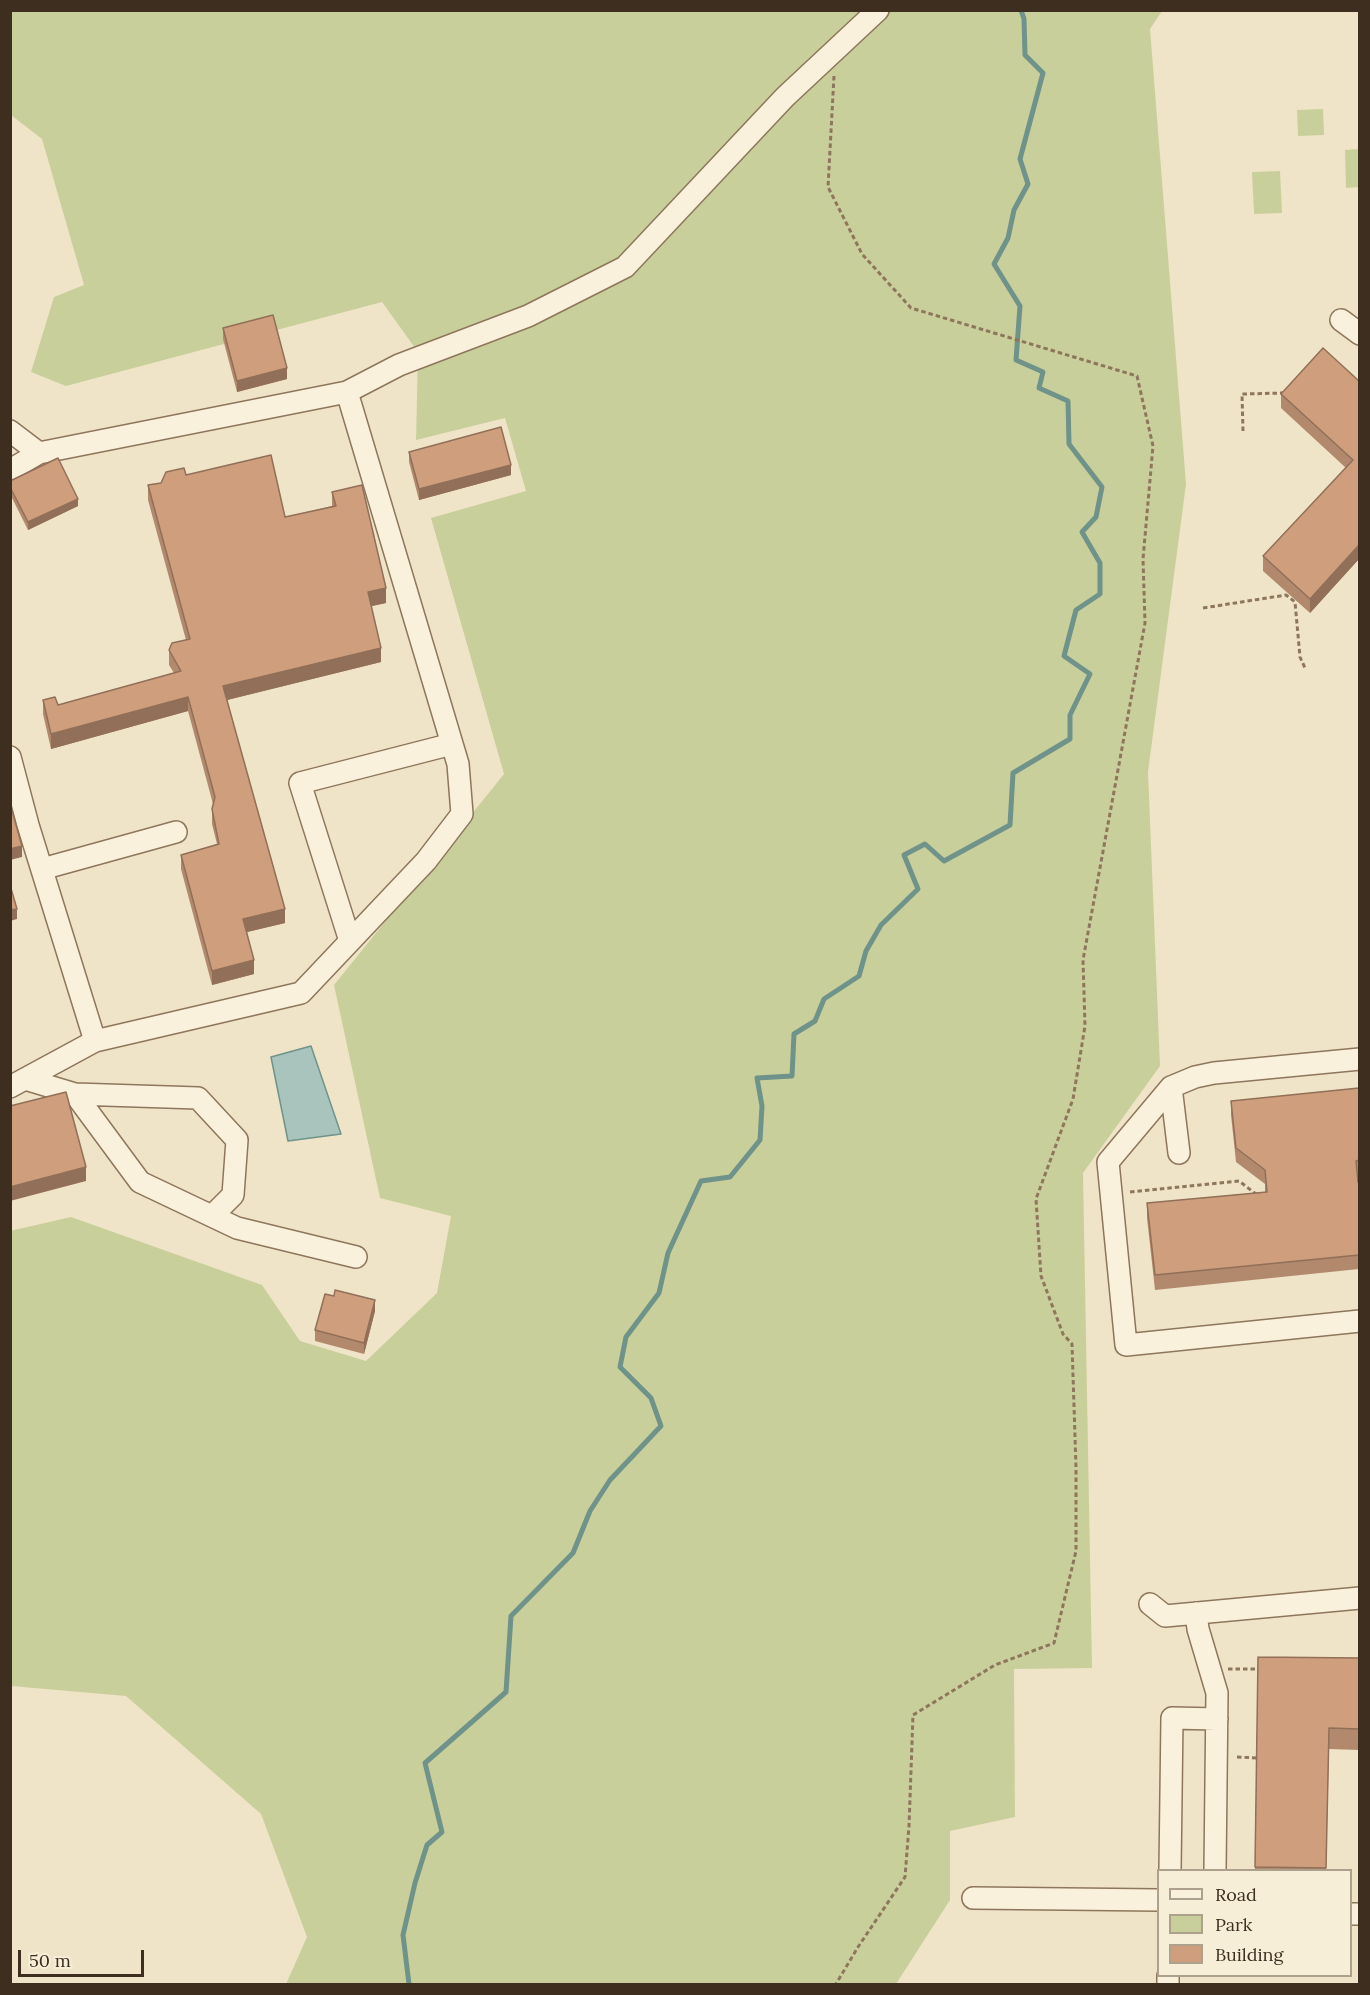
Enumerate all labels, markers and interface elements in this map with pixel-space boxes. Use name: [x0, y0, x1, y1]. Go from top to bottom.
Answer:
legend: [1157, 1869, 1352, 1977]
text: Road: [1215, 1883, 1257, 1906]
text: Park: [1215, 1913, 1252, 1936]
scale bar: [21, 1938, 147, 1976]
text: Building: [1215, 1943, 1283, 1966]
text: 50 m: [29, 1949, 71, 1972]

